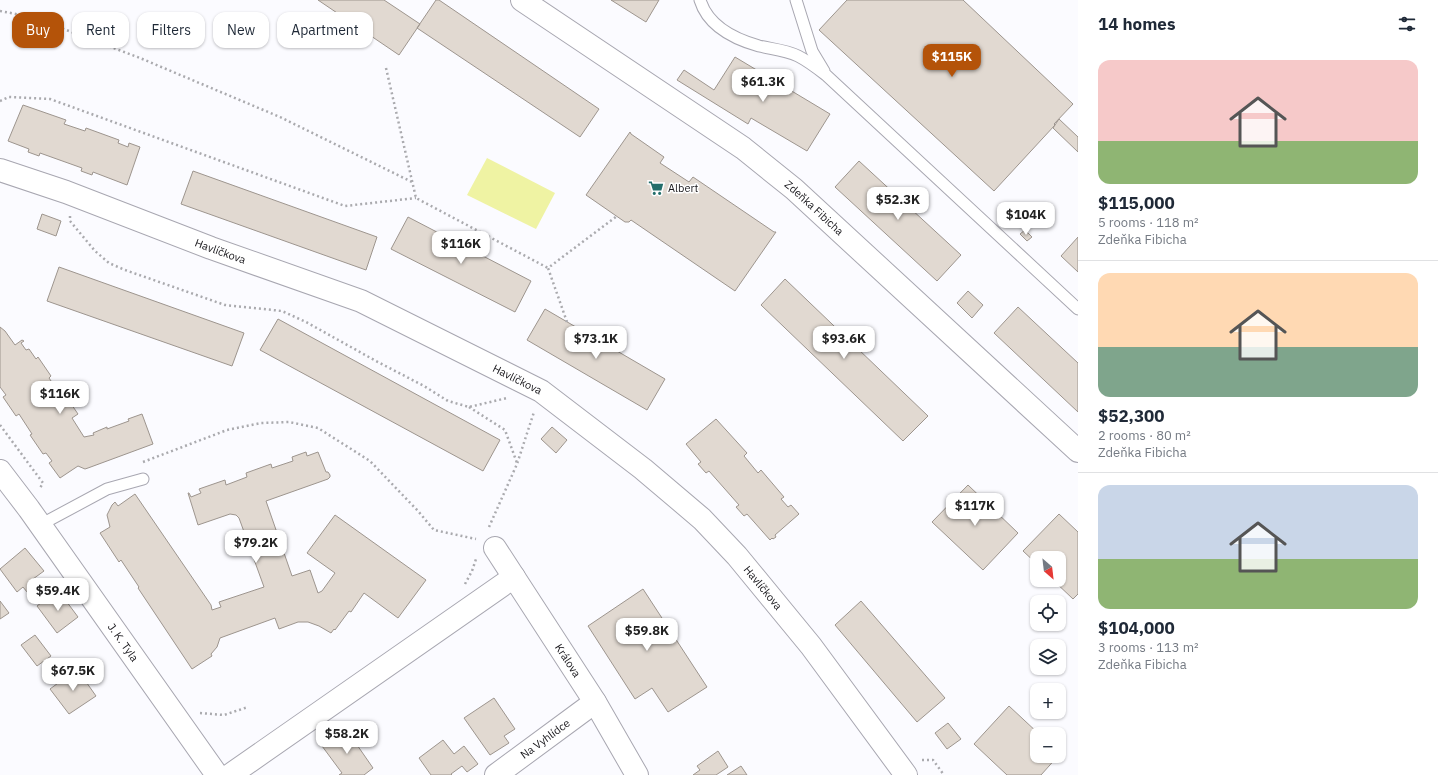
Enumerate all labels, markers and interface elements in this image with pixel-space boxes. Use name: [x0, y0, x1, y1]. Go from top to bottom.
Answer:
chip: Buy: [12, 12, 64, 48]
chip: Rent: [72, 12, 129, 48]
chip: Filters: [137, 12, 205, 48]
chip: New: [213, 12, 269, 48]
chip: Apartment: [277, 12, 373, 48]
text: 14 homes: [1098, 13, 1175, 35]
icon: filters: [1396, 13, 1418, 35]
pin: $115K: [924, 44, 980, 78]
text: $115K: [932, 48, 972, 65]
pin: $61.3K: [730, 69, 796, 103]
text: $61.3K: [741, 73, 785, 90]
icon: home: [1222, 86, 1294, 158]
street label: Zdeňka Fibicha: [782, 177, 847, 238]
supermarket icon: Albert: [647, 179, 665, 197]
place label: Albert: [668, 181, 699, 195]
pin: $52.3K: [865, 187, 931, 221]
text: $52.3K: [876, 191, 920, 208]
text: $115,000: [1098, 192, 1175, 214]
pin: $104K: [998, 202, 1054, 236]
text: $104K: [1006, 206, 1046, 223]
text: 5 rooms · 118 m²: [1098, 214, 1199, 231]
pin: $116K: [433, 231, 489, 265]
text: Zdeňka Fibicha: [1098, 231, 1187, 248]
street label: Havlíčkova: [193, 235, 248, 267]
text: $116K: [441, 235, 481, 252]
icon: home: [1222, 299, 1294, 371]
pin: $73.1K: [563, 326, 629, 360]
pin: $93.6K: [811, 326, 877, 360]
text: $73.1K: [574, 330, 618, 347]
text: $93.6K: [822, 330, 866, 347]
street label: Havlíčkova: [491, 361, 544, 397]
pin: $116K: [32, 381, 88, 415]
text: $116K: [40, 385, 80, 402]
text: $52,300: [1098, 405, 1165, 427]
text: 2 rooms · 80 m²: [1098, 427, 1191, 444]
text: Zdeňka Fibicha: [1098, 444, 1187, 461]
pin: $117K: [947, 493, 1003, 527]
text: $117K: [955, 497, 995, 514]
icon: home: [1222, 511, 1294, 583]
pin: $79.2K: [223, 530, 289, 564]
text: $79.2K: [234, 534, 278, 551]
north arrow: [1030, 551, 1066, 587]
map controls: [1030, 551, 1066, 763]
street label: Havlíčkova: [741, 563, 785, 613]
pin: $59.4K: [25, 578, 91, 612]
text: $59.4K: [36, 582, 80, 599]
button: locate: [1030, 595, 1066, 631]
text: $104,000: [1098, 617, 1175, 639]
pin: $59.8K: [614, 618, 680, 652]
street label: J. K. Tyla: [105, 620, 142, 664]
text: $59.8K: [625, 622, 669, 639]
button: layers: [1030, 639, 1066, 675]
text: 3 rooms · 113 m²: [1098, 639, 1199, 656]
street label: Králova: [552, 641, 584, 680]
text: Zdeňka Fibicha: [1098, 656, 1187, 673]
pin: $67.5K: [40, 658, 106, 692]
text: $67.5K: [51, 662, 95, 679]
button: +: [1030, 683, 1066, 719]
street label: Na Vyhlídce: [517, 716, 573, 762]
pin: $58.2K: [314, 721, 380, 755]
text: $58.2K: [325, 725, 369, 742]
button: −: [1030, 727, 1066, 763]

